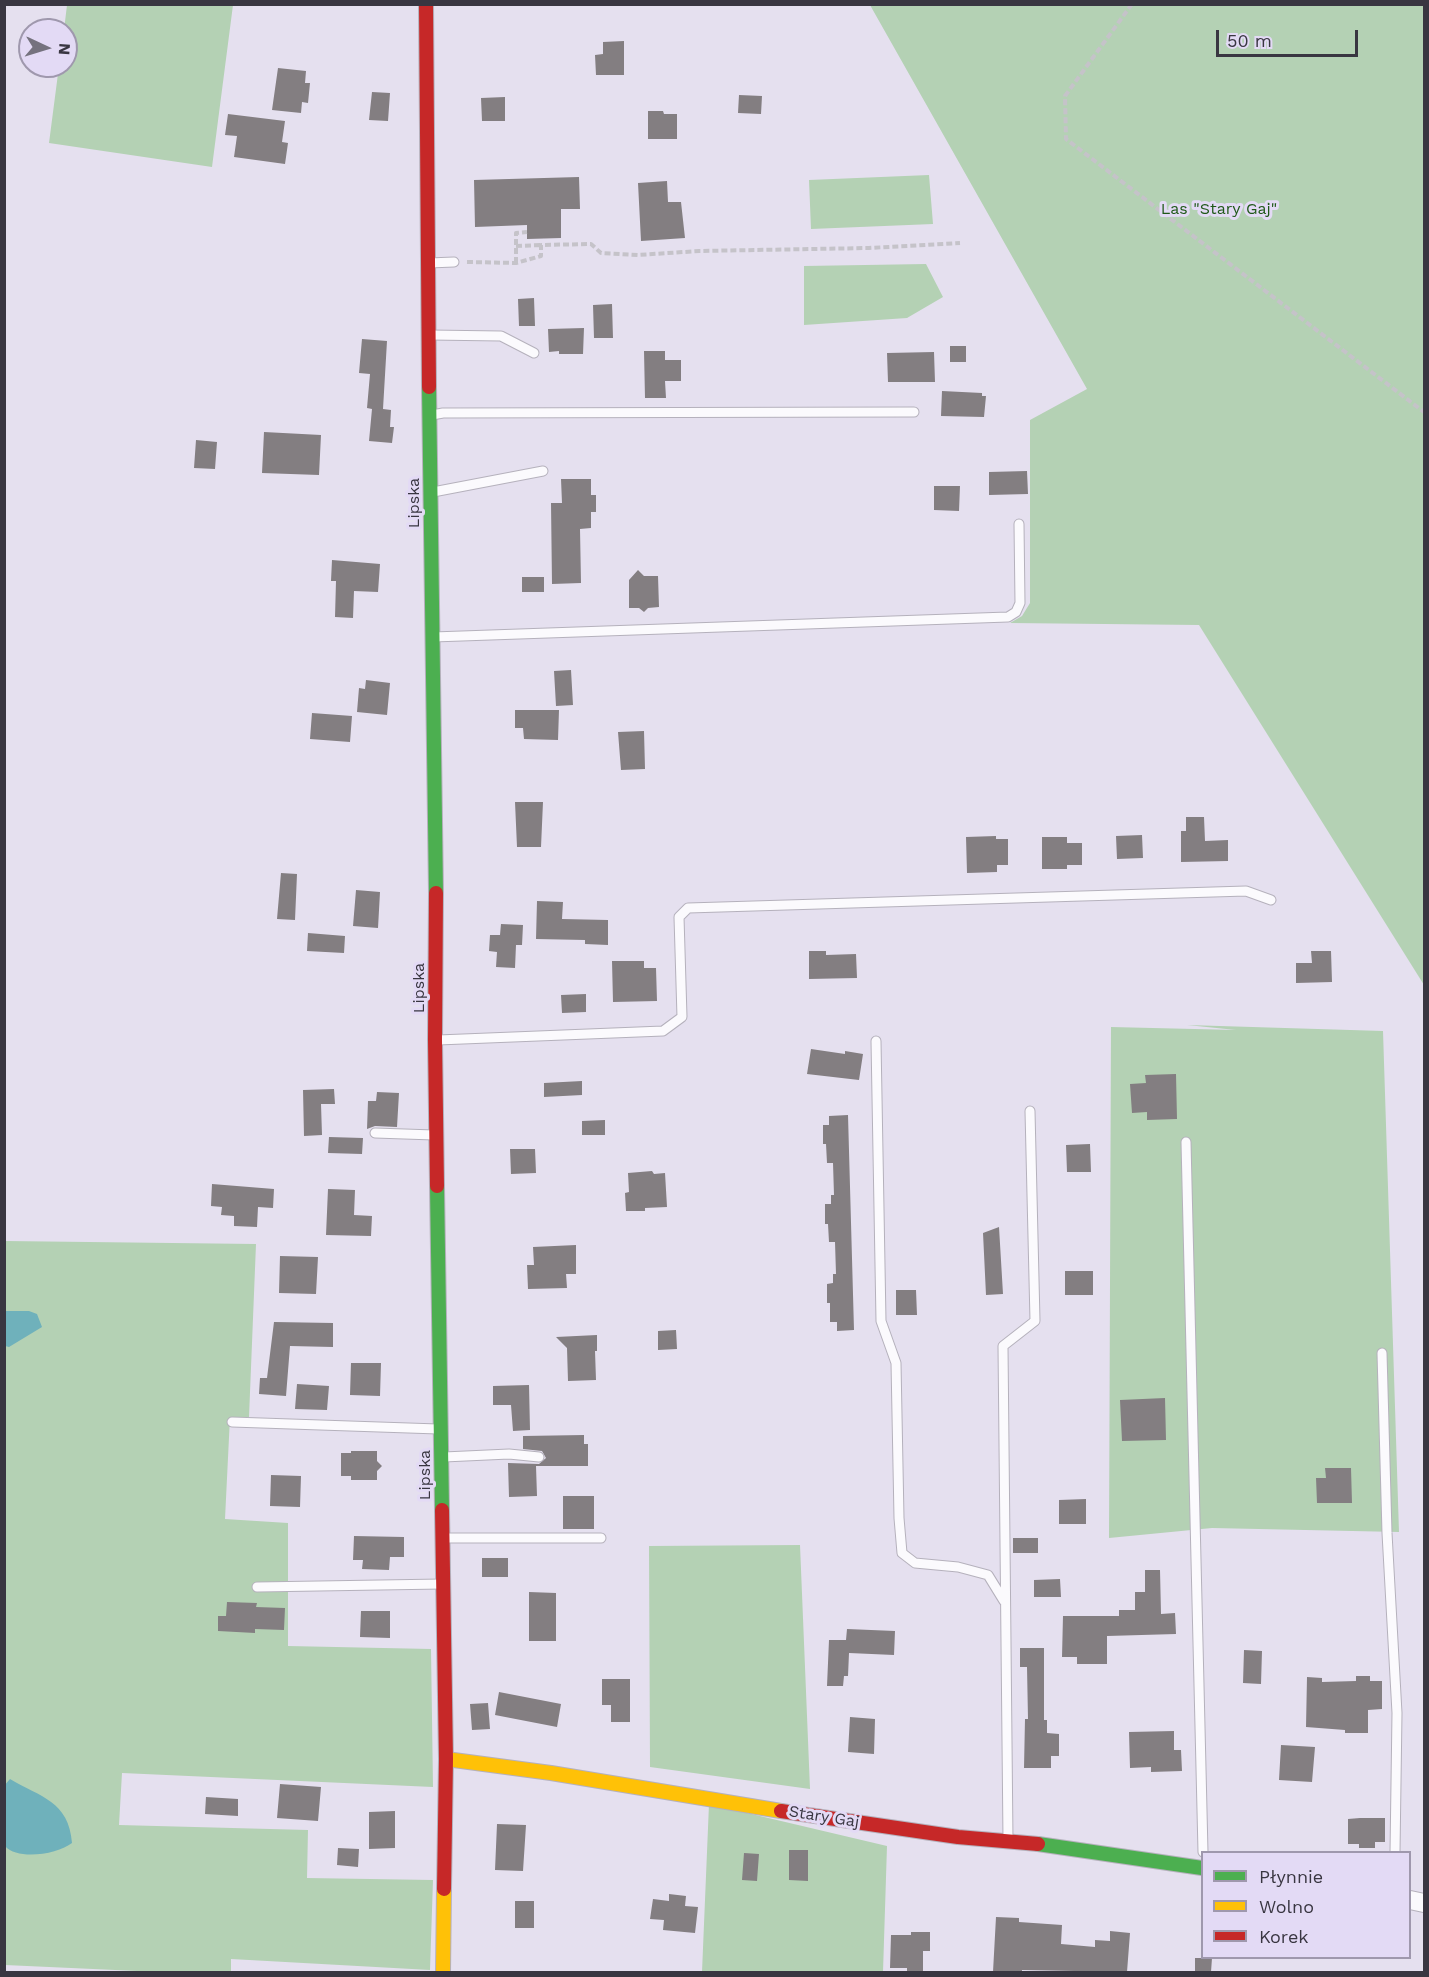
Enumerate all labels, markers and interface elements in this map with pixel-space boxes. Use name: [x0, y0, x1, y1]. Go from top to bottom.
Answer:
north arrow: [18, 18, 78, 78]
scale bar: [1219, 18, 1362, 56]
text: 50 m: [1227, 30, 1272, 51]
text: N: [55, 43, 74, 56]
park label: Las "Stary Gaj": [1161, 199, 1277, 219]
street label: Lipska: [404, 478, 424, 528]
street label: Lipska: [409, 963, 429, 1013]
street label: Lipska: [415, 1450, 435, 1500]
street label: Stary Gaj: [787, 1802, 861, 1832]
legend: [1201, 1851, 1411, 1959]
text: Płynnie: [1259, 1866, 1323, 1887]
text: Wolno: [1259, 1896, 1314, 1917]
text: Korek: [1259, 1926, 1309, 1947]

